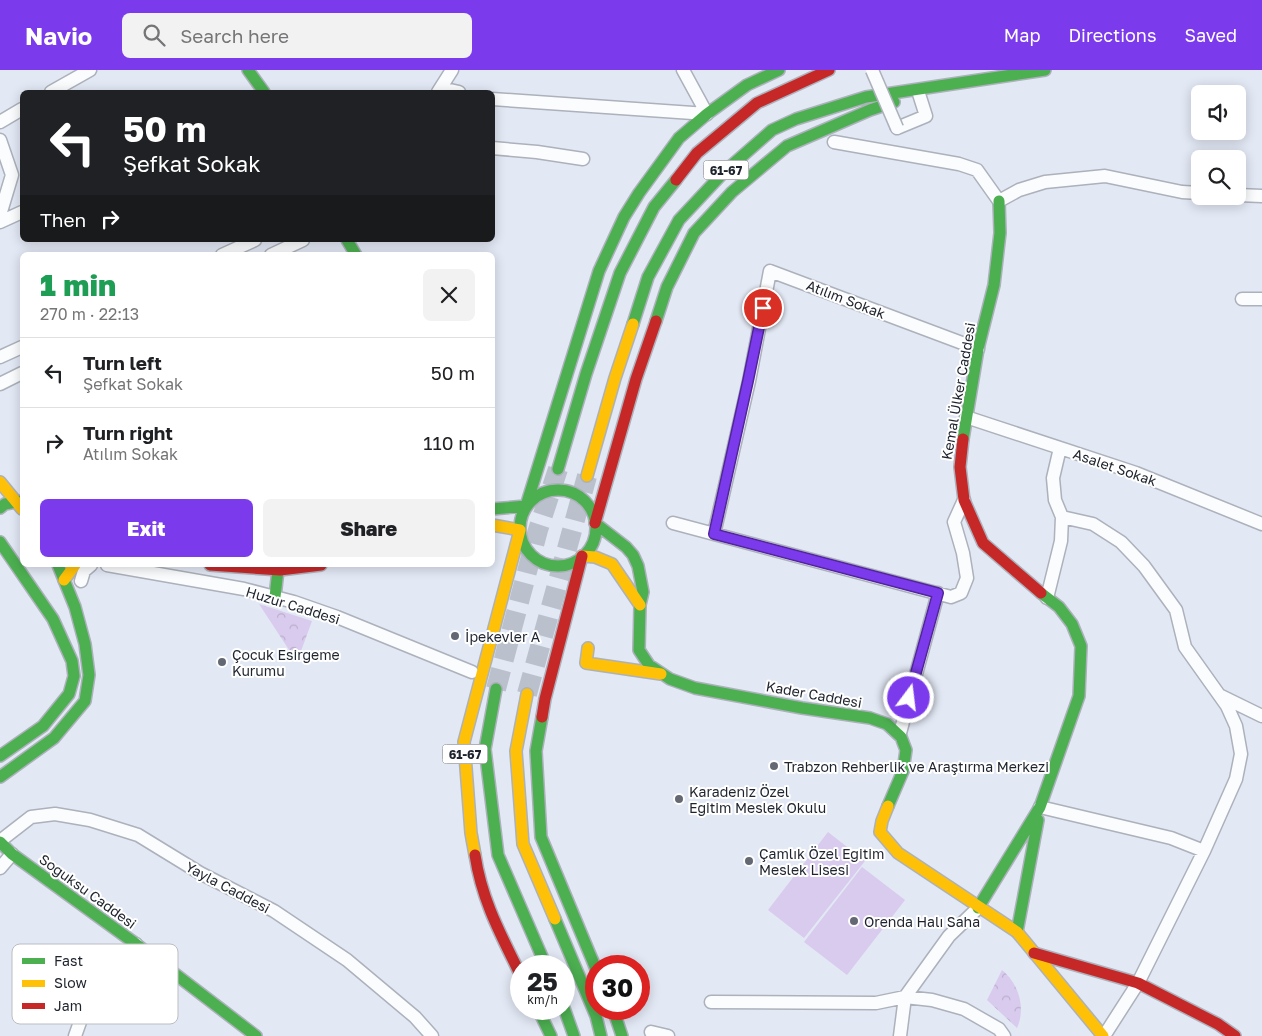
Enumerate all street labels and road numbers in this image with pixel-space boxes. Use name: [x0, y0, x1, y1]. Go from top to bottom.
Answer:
road number: 61-67: [704, 160, 748, 180]
street label: Atılım Sokak: [804, 276, 888, 322]
street label: Kemal Ülker Caddesi: [938, 321, 978, 461]
street label: Asalet Sokak: [1071, 445, 1159, 489]
street label: Huzur Caddesi: [244, 583, 342, 627]
street label: Kader Caddesi: [765, 677, 863, 711]
road number: 61-67: [442, 744, 488, 764]
street label: Soğuksu Caddesi: [36, 850, 140, 932]
street label: Yayla Caddesi: [183, 858, 273, 916]

